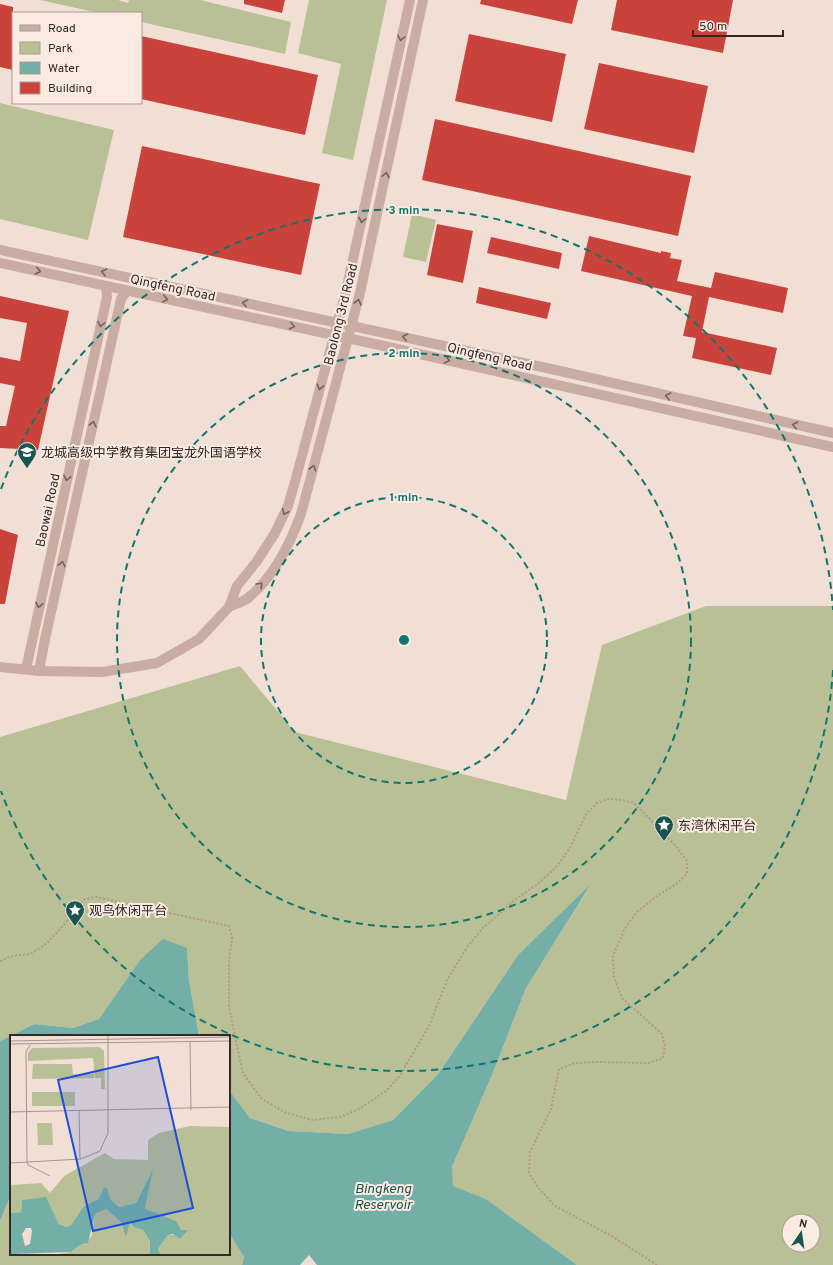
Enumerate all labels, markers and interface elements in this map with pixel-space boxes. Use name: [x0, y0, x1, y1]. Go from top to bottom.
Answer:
legend: [12, 12, 142, 104]
scale bar: [693, 12, 783, 38]
text: 50 m: [699, 19, 727, 35]
text: Road: [48, 21, 76, 37]
one-way arrow: [398, 35, 406, 41]
text: Park: [48, 41, 73, 57]
text: Water: [48, 61, 80, 77]
text: Building: [48, 81, 92, 97]
one-way arrow: [381, 172, 389, 178]
text: 3 min: [388, 203, 420, 219]
one-way arrow: [358, 217, 366, 223]
street label: Baolong 3rd Road: [322, 262, 362, 367]
one-way arrow: [35, 267, 41, 275]
one-way arrow: [101, 269, 107, 277]
street label: Qingfeng Road: [128, 272, 217, 306]
one-way arrow: [162, 294, 168, 302]
one-way arrow: [242, 299, 248, 307]
one-way arrow: [353, 299, 362, 306]
one-way arrow: [98, 321, 106, 327]
one-way arrow: [289, 321, 295, 329]
one-way arrow: [402, 334, 408, 342]
street label: Qingfeng Road: [445, 340, 534, 376]
text: 2 min: [388, 346, 420, 362]
one-way arrow: [443, 355, 450, 363]
one-way arrow: [317, 384, 325, 391]
one-way arrow: [665, 392, 671, 400]
one-way arrow: [89, 421, 97, 427]
one-way arrow: [792, 421, 798, 429]
school or university icon: 龙城高级中学教育集团宝龙外国语学校: [16, 441, 38, 469]
place label: 龙城高级中学教育集团宝龙外国语学校: [41, 445, 262, 462]
one-way arrow: [308, 465, 317, 472]
street label: Baowai Road: [33, 472, 65, 549]
one-way arrow: [64, 475, 72, 481]
text: 1 min: [390, 490, 418, 506]
one-way arrow: [281, 509, 289, 516]
one-way arrow: [57, 561, 65, 567]
one-way arrow: [255, 582, 263, 590]
one-way arrow: [36, 602, 44, 608]
centre of rings: [397, 633, 411, 647]
place icon: 东湾休闲平台: [653, 814, 675, 842]
place label: 东湾休闲平台: [678, 818, 756, 835]
place icon: 观鸟休闲平台: [64, 899, 86, 927]
place label: 观鸟休闲平台: [89, 903, 167, 920]
inset map: [10, 1035, 230, 1255]
water label: Bingkeng Reservoir: [354, 1181, 413, 1214]
north arrow: [781, 1213, 821, 1253]
text: N: [798, 1217, 808, 1232]

